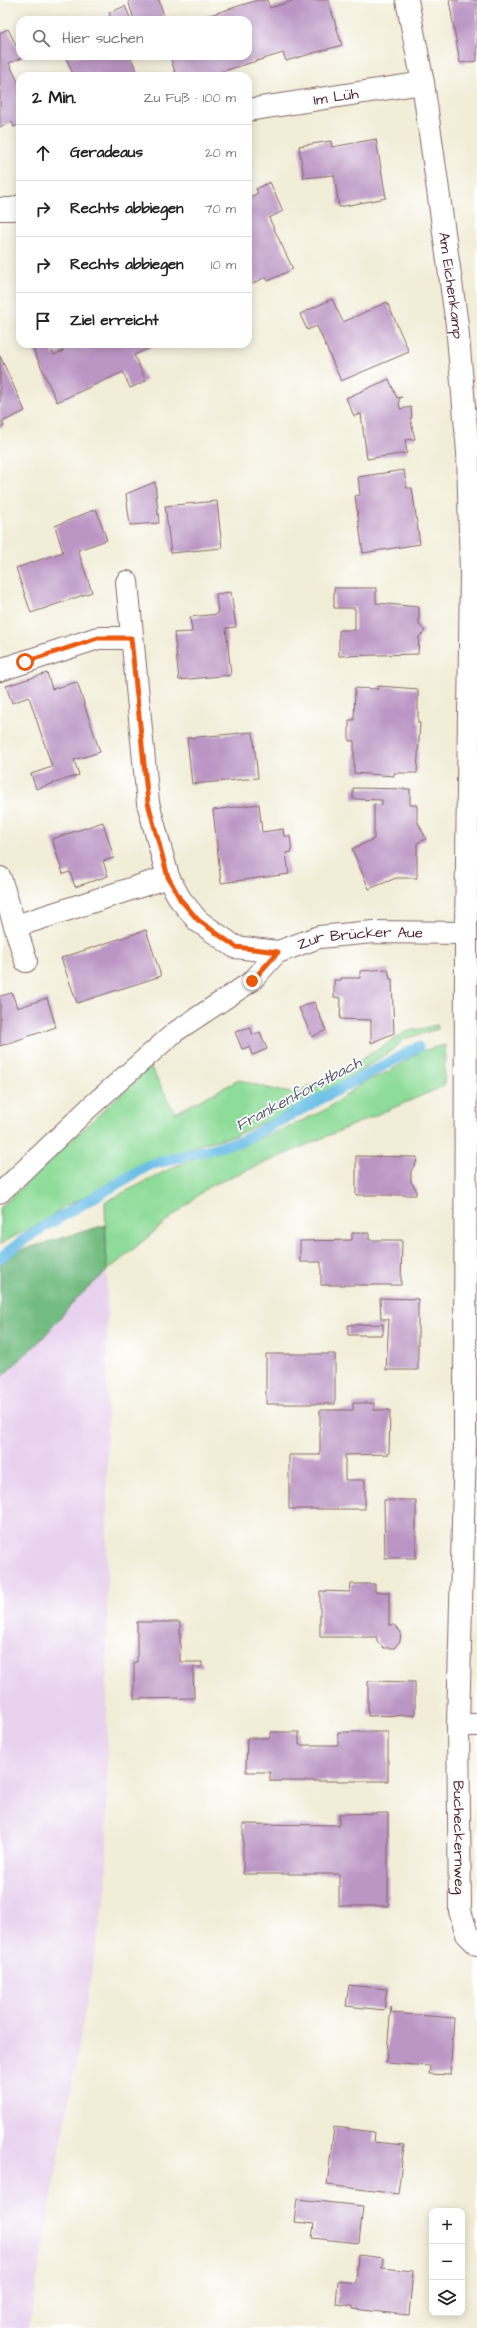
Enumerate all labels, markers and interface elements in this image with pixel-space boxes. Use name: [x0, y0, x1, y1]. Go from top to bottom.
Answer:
search box: [16, 16, 252, 60]
icon: search: [30, 27, 52, 49]
text: Hier suchen: [62, 28, 143, 49]
street label: Im Lüh: [312, 83, 361, 111]
text: 2 Min.: [32, 86, 76, 110]
text: Zu Fuß · 100 m: [144, 89, 236, 107]
icon: ahead: [32, 142, 54, 164]
text: Geradeaus: [70, 142, 143, 163]
text: 20 m: [205, 144, 236, 162]
icon: right: [32, 198, 54, 220]
text: Rechts abbiegen: [70, 198, 184, 219]
text: 70 m: [204, 200, 236, 218]
street label: Am Eichenkamp: [433, 231, 468, 340]
icon: right: [32, 254, 54, 276]
text: Rechts abbiegen: [70, 254, 184, 275]
text: 10 m: [211, 256, 236, 274]
icon: arrive: [32, 310, 54, 332]
text: Ziel erreicht: [70, 310, 159, 331]
route start: [16, 653, 34, 671]
street label: Zur Brücker Aue: [294, 922, 423, 955]
route end: [243, 972, 261, 990]
water label: Frankenforstbach: [232, 1051, 366, 1136]
street label: Bucheckernweg: [448, 1780, 470, 1895]
map controls: [429, 2208, 465, 2316]
button: +: [429, 2208, 465, 2244]
button: −: [429, 2244, 465, 2280]
button: layers: [429, 2280, 465, 2316]

